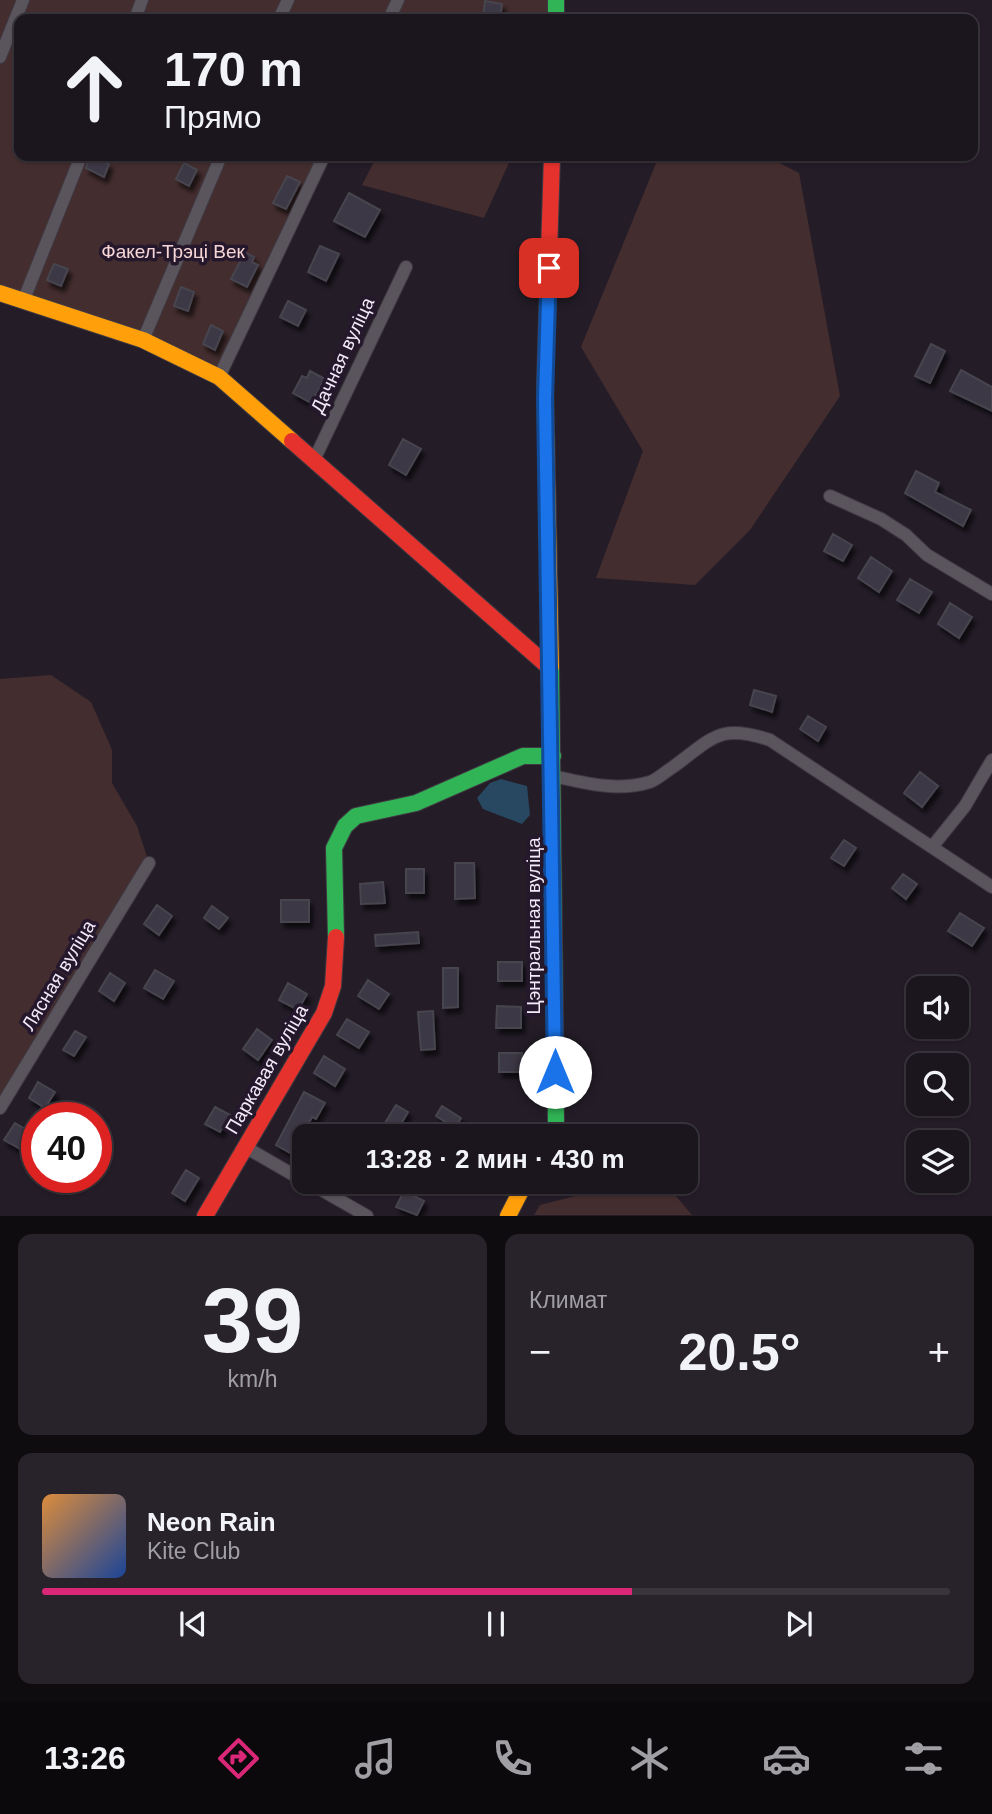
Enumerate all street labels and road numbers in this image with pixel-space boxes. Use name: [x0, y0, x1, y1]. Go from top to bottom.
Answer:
street label: Дачная вуліца: [307, 294, 379, 416]
street label: Цэнтральная вуліца: [523, 837, 544, 1015]
street label: Лясная вуліца: [17, 916, 100, 1034]
street label: Паркавая вуліца: [221, 1001, 312, 1138]

